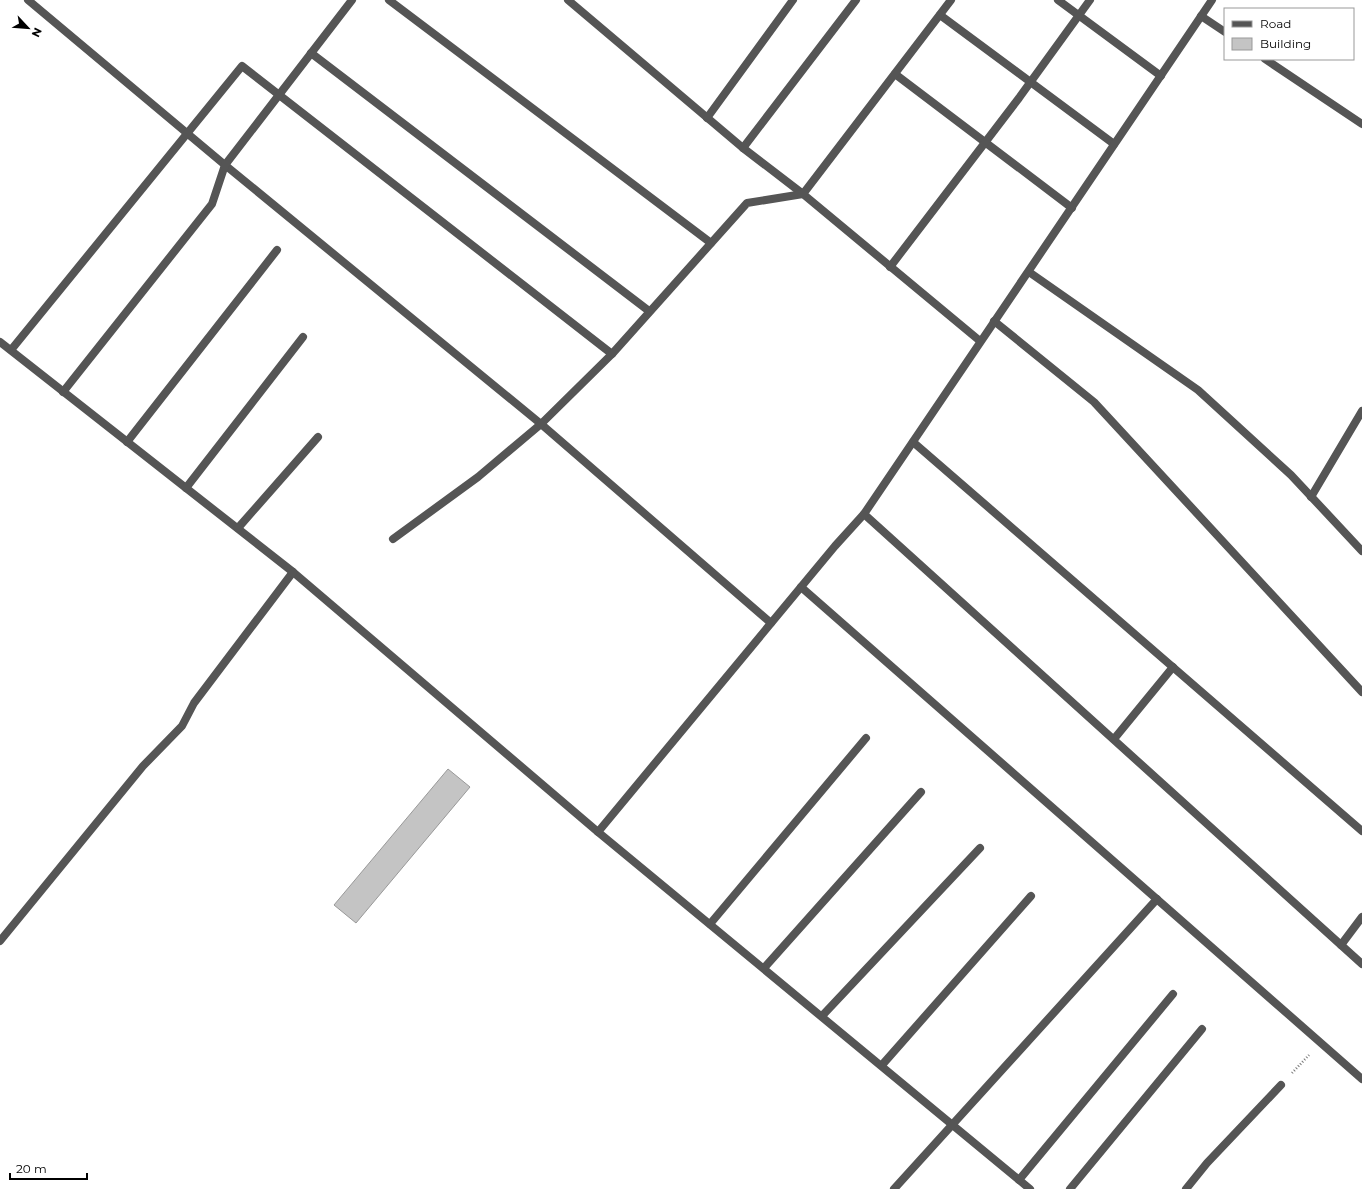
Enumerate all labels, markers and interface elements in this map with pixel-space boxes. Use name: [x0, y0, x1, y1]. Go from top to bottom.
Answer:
north arrow: [8, 8, 48, 48]
legend: [1224, 8, 1354, 60]
text: Road: [1260, 16, 1291, 31]
text: N: [29, 25, 45, 39]
text: Building: [1260, 36, 1311, 51]
scale bar: [10, 1155, 87, 1181]
text: 20 m: [16, 1161, 47, 1176]

